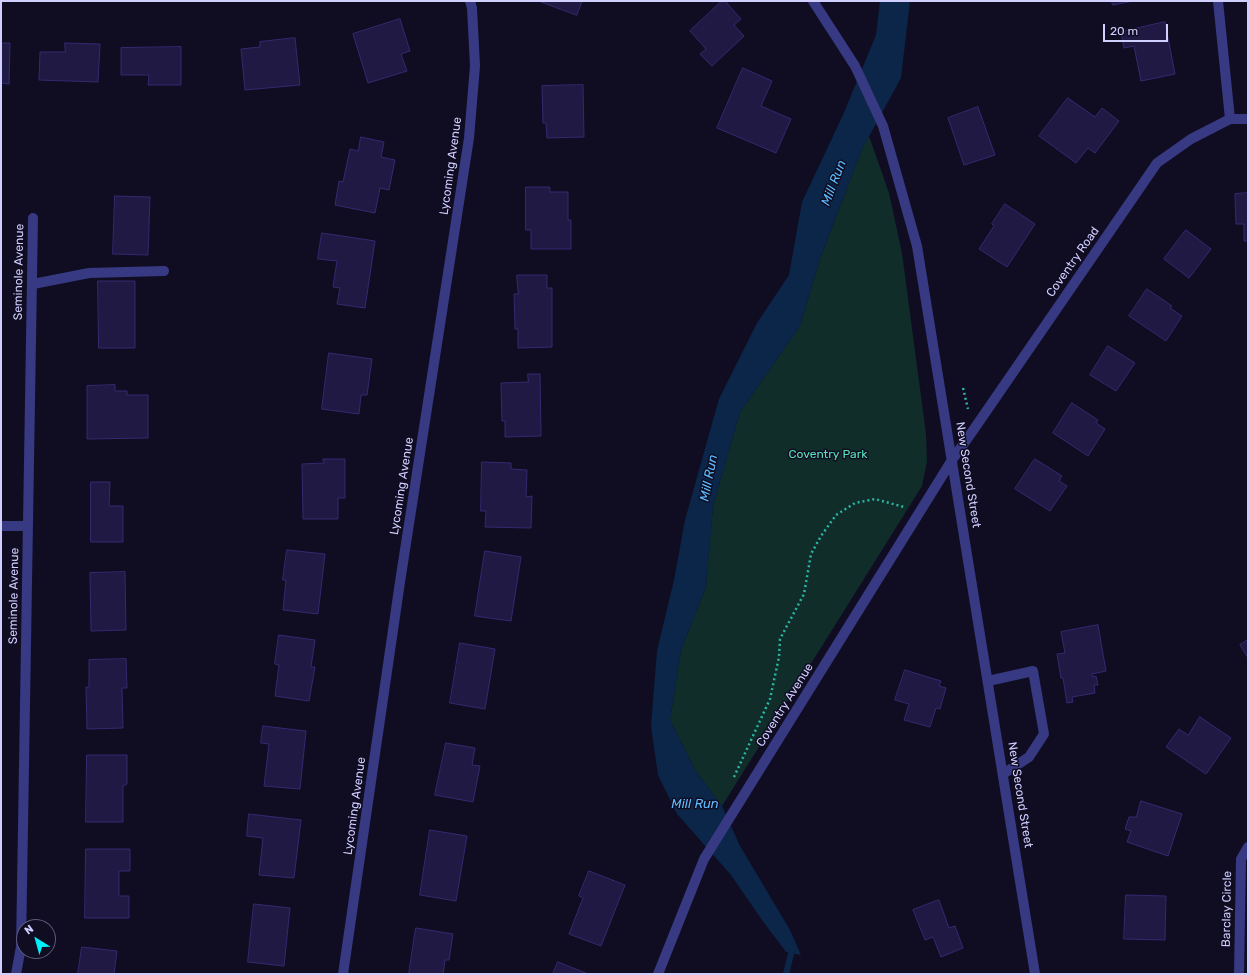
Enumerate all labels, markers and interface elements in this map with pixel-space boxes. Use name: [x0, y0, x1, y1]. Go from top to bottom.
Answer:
scale bar: [1105, 16, 1170, 42]
text: 20 m: [1110, 24, 1138, 38]
street label: Lycoming Avenue: [437, 116, 465, 216]
water label: Mill Run: [818, 158, 850, 208]
street label: Seminole Avenue: [11, 224, 27, 320]
street label: Coventry Road: [1044, 224, 1102, 300]
street label: New Second Street: [953, 421, 983, 529]
street label: Lycoming Avenue: [387, 436, 417, 536]
park label: Coventry Park: [789, 448, 867, 462]
water label: Mill Run: [697, 453, 721, 503]
street label: Seminole Avenue: [6, 548, 22, 644]
street label: Coventry Avenue: [754, 661, 816, 749]
street label: New Second Street: [1005, 741, 1035, 849]
street label: Lycoming Avenue: [341, 756, 369, 856]
water label: Mill Run: [671, 796, 719, 812]
street label: Barclay Circle: [1219, 871, 1235, 947]
north arrow: [16, 919, 56, 959]
text: N: [22, 922, 36, 937]

